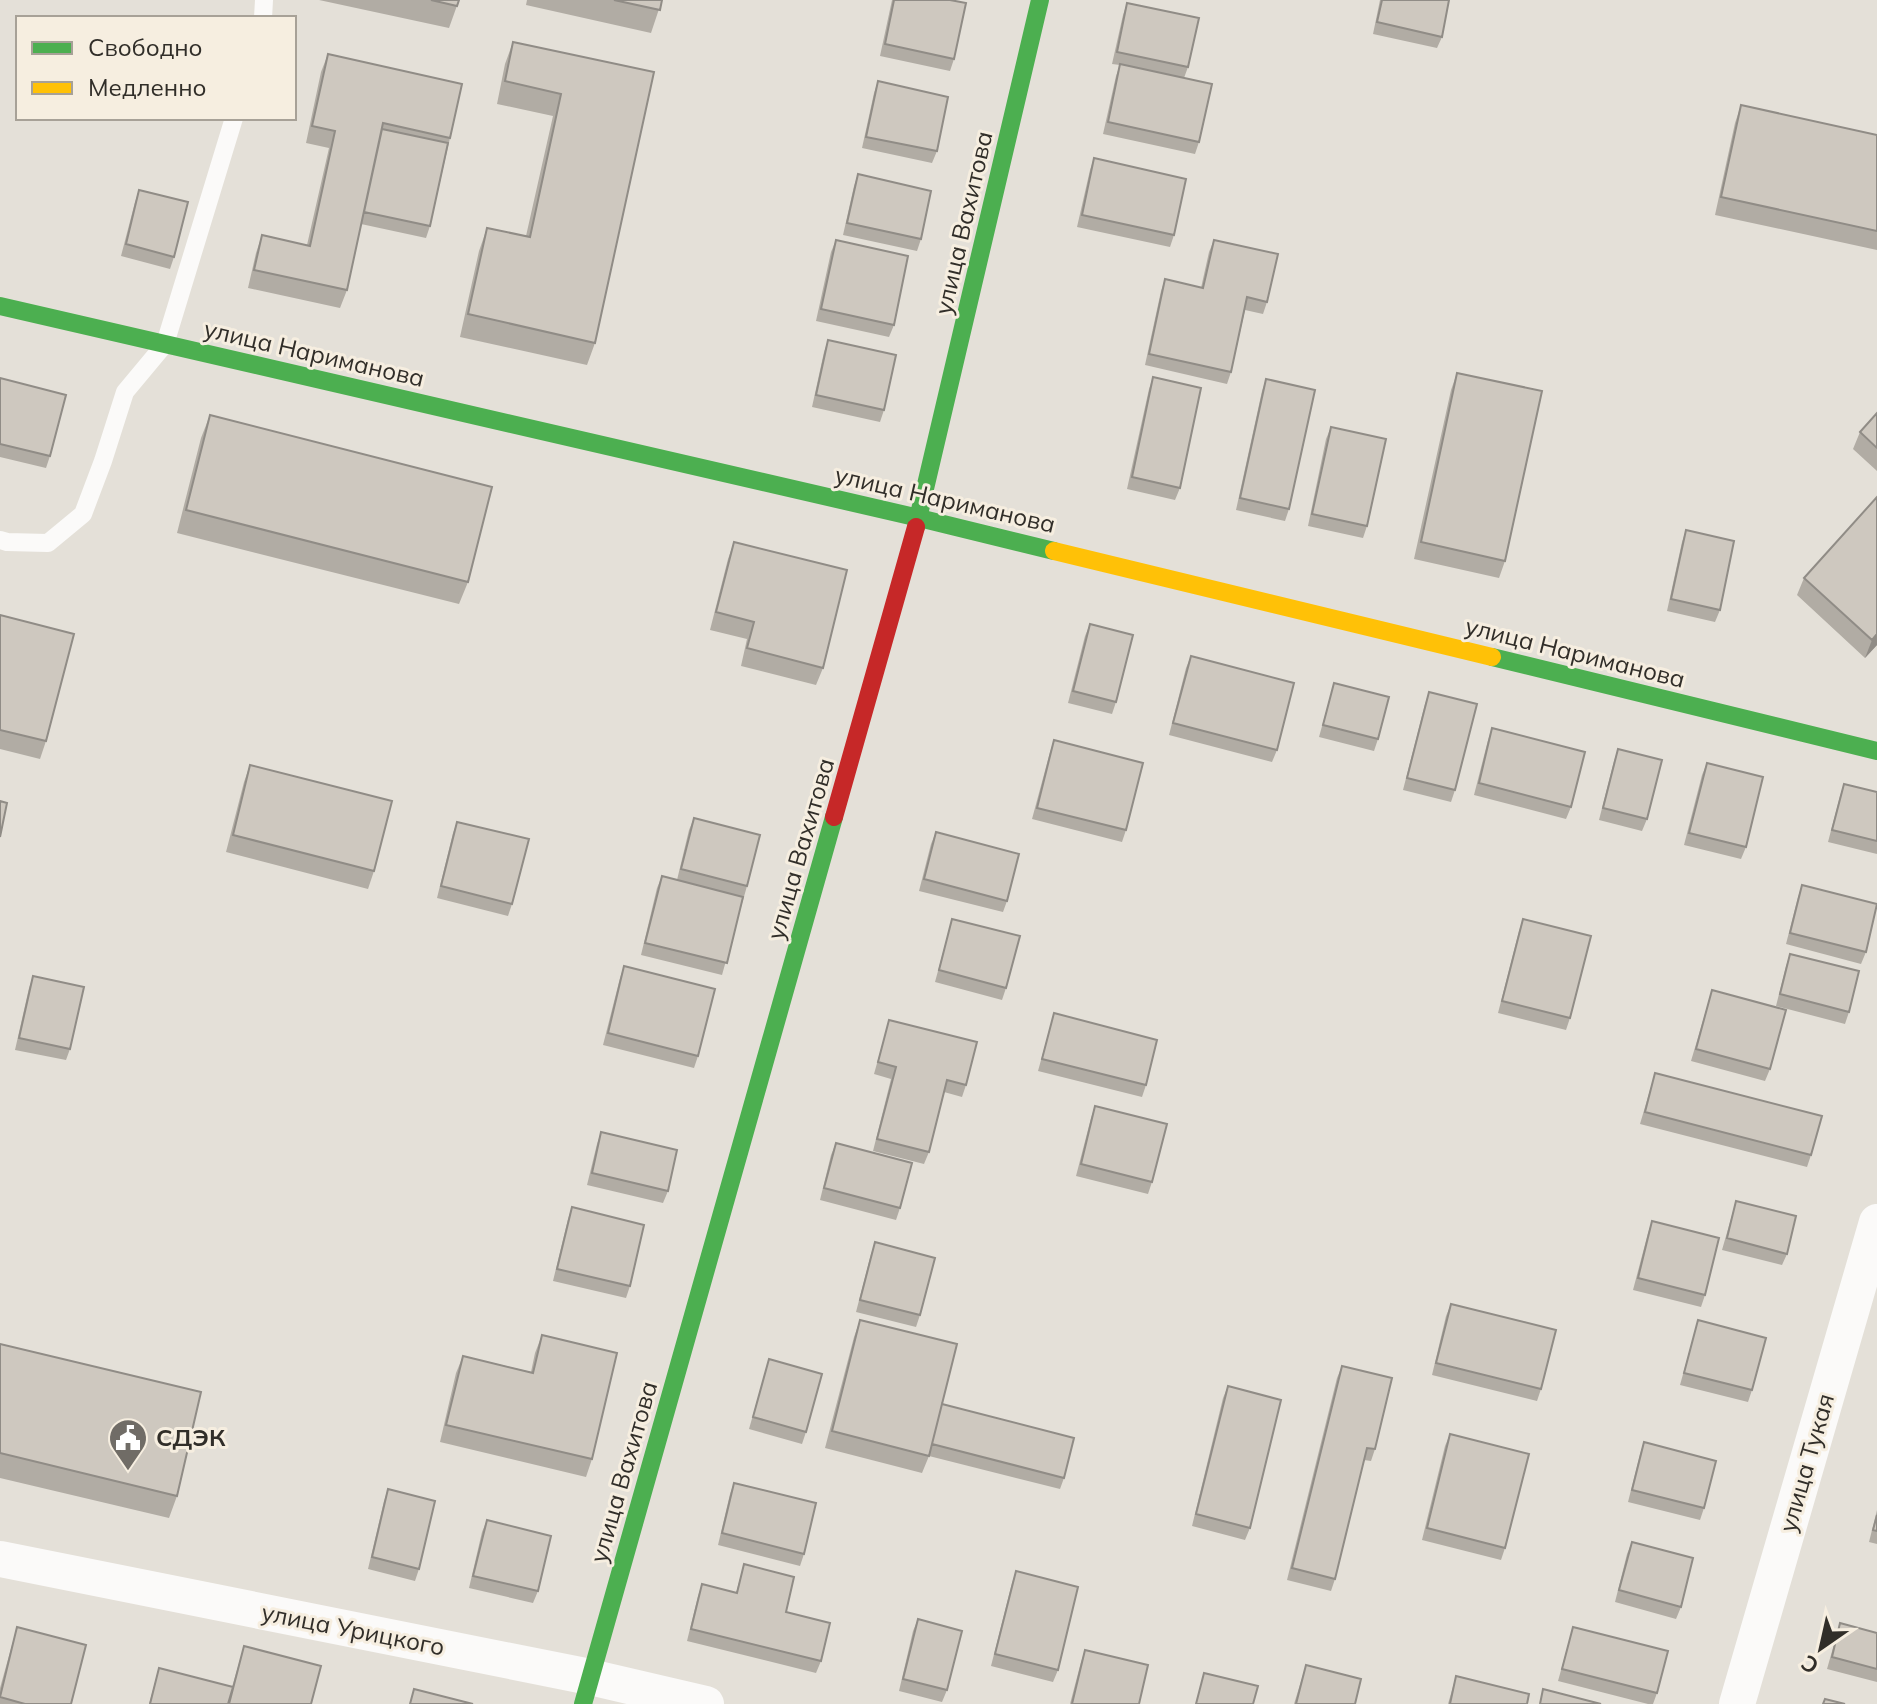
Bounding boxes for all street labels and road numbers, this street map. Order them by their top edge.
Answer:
street label: улица Вахитова [927,128,999,317]
street label: улица Нариманова [201,313,427,393]
street label: улица Нариманова [832,459,1058,539]
street label: улица Нариманова [1462,610,1688,694]
street label: улица Вахитова [760,755,840,943]
street label: улица Вахитова [583,1378,663,1566]
street label: улица Тукая [1772,1390,1840,1535]
street label: улица Урицкого [259,1597,447,1661]

